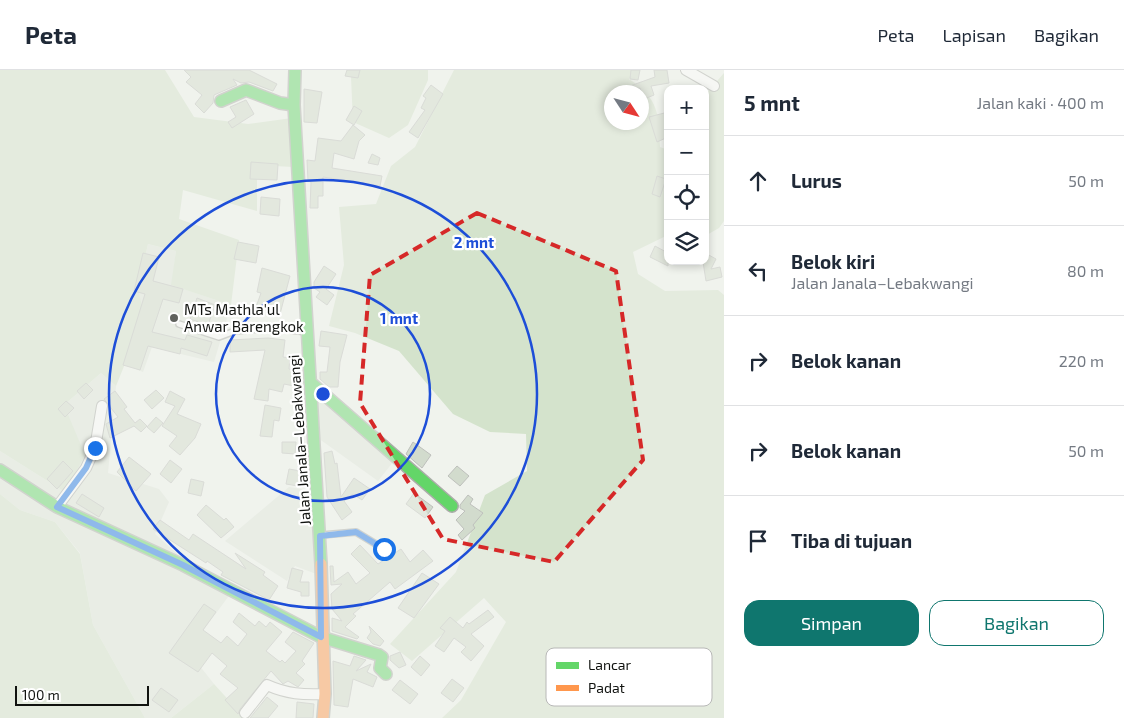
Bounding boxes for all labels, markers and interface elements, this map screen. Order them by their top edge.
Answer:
text: Peta [25,20,77,49]
text: Peta [877,24,914,46]
text: Lapisan [942,24,1006,46]
text: Bagikan [1034,24,1099,46]
north arrow [604,85,649,130]
map controls [664,85,709,265]
button: + [664,85,709,130]
text: 5 mnt [744,90,800,115]
text: Jalan kaki · 400 m [977,93,1104,112]
button: − [664,130,709,175]
icon: ahead [744,167,772,195]
text: Lurus [791,169,842,192]
text: 50 m [1068,171,1104,190]
button: locate [664,175,709,220]
button: layers [664,220,709,265]
text: 2 mnt [454,233,494,251]
text: Belok kiri [791,250,875,273]
icon: left [744,257,772,285]
text: 80 m [1067,261,1104,280]
text: Jalan Janala–Lebakwangi [791,273,974,292]
place label: MTs Mathla'ul Anwar Barengkok [184,300,304,335]
text: 1 mnt [380,309,418,327]
marker: MTs Mathla'ul Anwar Barengkok [168,312,180,324]
icon: right [744,347,772,375]
text: Belok kanan [791,349,901,372]
text: 220 m [1059,351,1104,370]
street label: Jalan Janala–Lebakwangi [284,354,314,526]
centre of rings [314,385,332,403]
route end [84,437,107,460]
icon: right [744,437,772,465]
text: Belok kanan [791,439,901,462]
text: 50 m [1068,441,1104,460]
icon: arrive [744,527,772,555]
text: Tiba di tujuan [791,529,912,552]
route start [373,538,396,561]
button: Simpan [744,600,919,646]
button: Bagikan [929,600,1104,646]
legend [546,648,712,706]
text: Lancar [588,656,632,673]
text: Padat [588,679,625,696]
scale bar [15,683,149,706]
text: 100 m [22,686,60,703]

